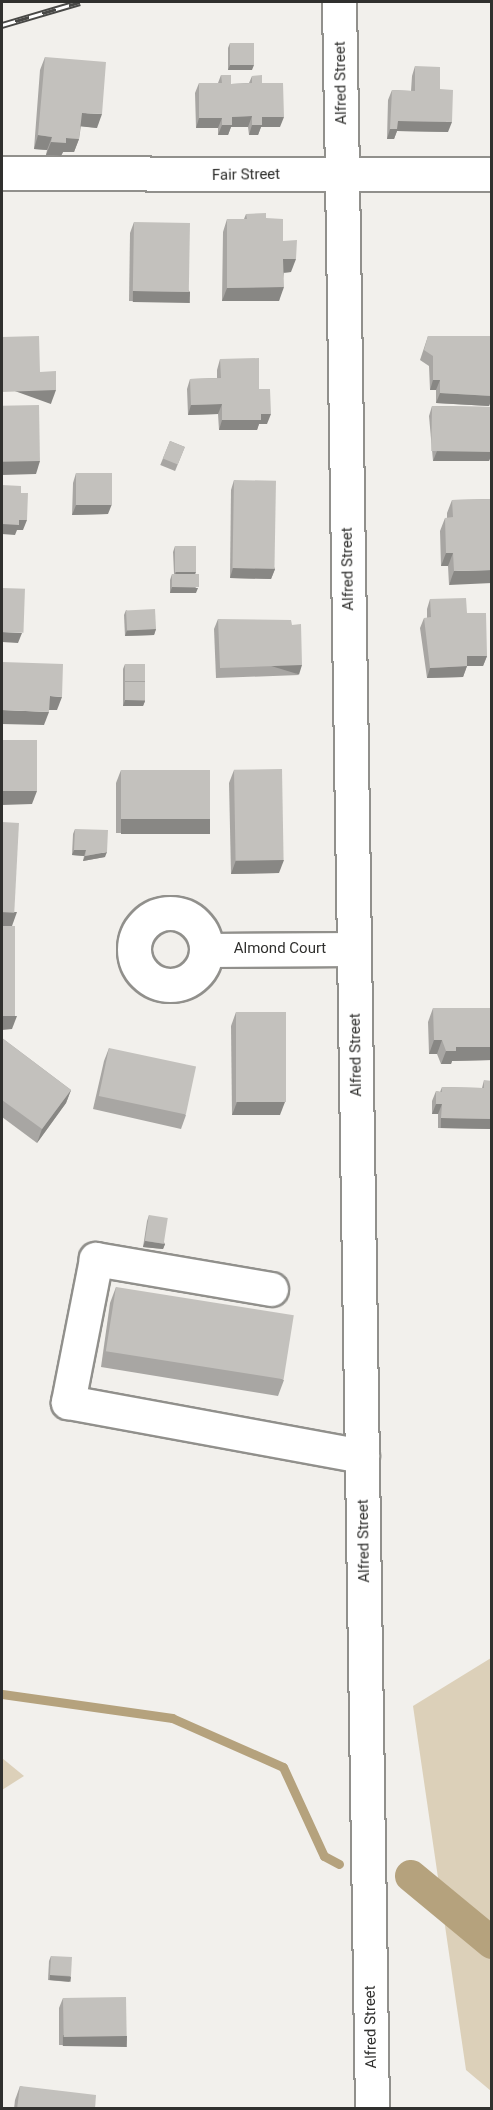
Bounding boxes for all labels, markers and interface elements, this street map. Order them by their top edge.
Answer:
street label: Alfred Street [331,41,351,125]
street label: Fair Street [212,165,280,185]
street label: Alfred Street [338,527,358,611]
street label: Almond Court [234,940,326,958]
street label: Alfred Street [346,1013,366,1097]
street label: Alfred Street [354,1499,374,1583]
street label: Alfred Street [361,1985,381,2069]

